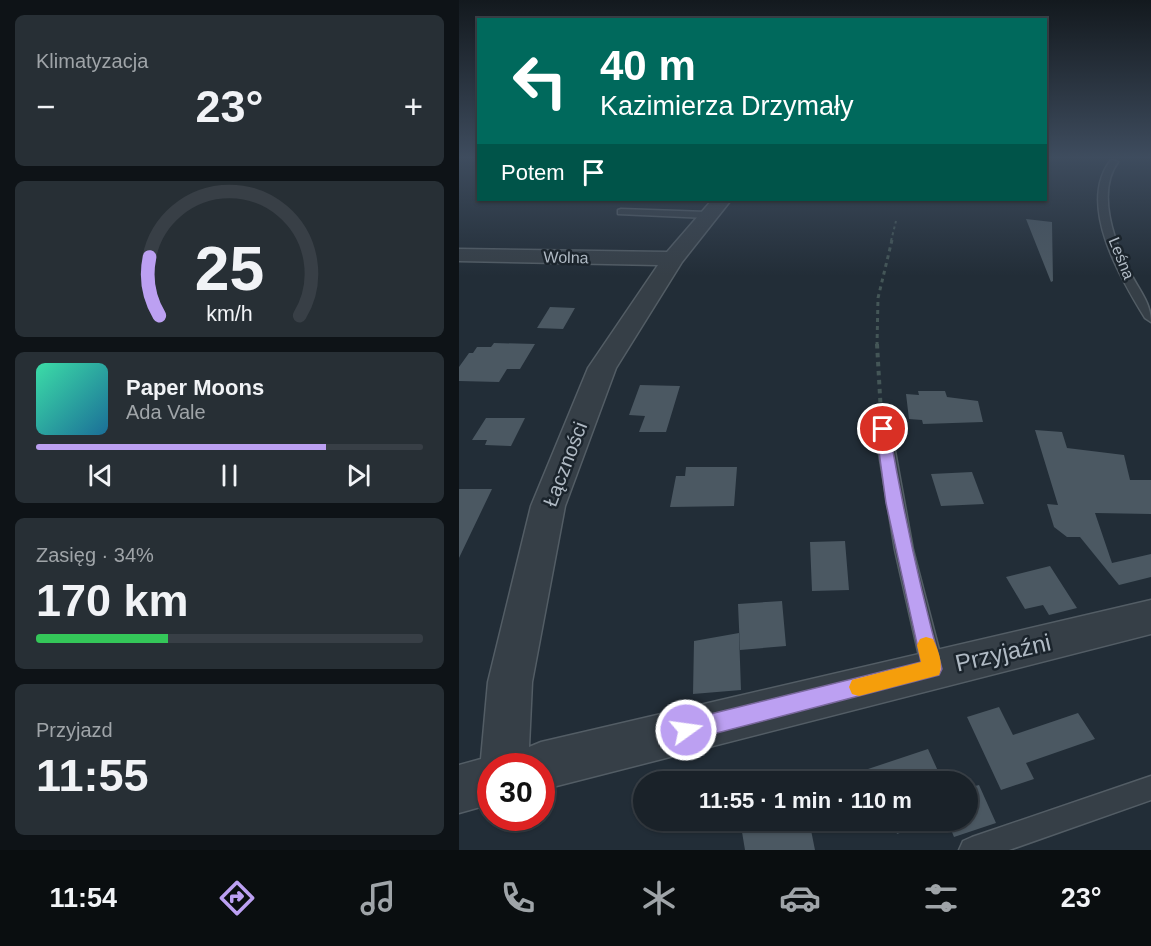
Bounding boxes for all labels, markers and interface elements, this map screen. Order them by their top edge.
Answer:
icon: left [501,42,579,120]
text: 40 m [600,42,696,89]
text: Klimatyzacja [36,50,148,72]
text: 23° [195,81,264,132]
text: − [36,88,55,125]
text: + [404,88,423,125]
text: Kazimierza Drzymały [600,91,854,121]
icon: arrive [577,156,610,189]
text: Potem [501,160,565,185]
text: 25 [195,234,264,303]
street label: Leśna [1105,235,1138,282]
street label: Wolna [543,249,589,266]
text: km/h [206,302,253,326]
text: Paper Moons [126,375,264,400]
text: Ada Vale [126,401,206,423]
pin [857,403,908,454]
icon: arrive [866,412,899,445]
street label: Łączności [539,419,591,509]
icon: previous [84,459,117,492]
icon: pause [213,459,246,492]
icon: next [342,459,375,492]
text: Zasięg · 34% [36,544,154,566]
text: 170 km [36,575,189,626]
street label: Przyjaźni [952,628,1053,677]
position arrow [654,698,718,762]
text: Przyjazd [36,719,113,741]
text: 11:55 [36,750,149,801]
speed limit sign: 30 [477,753,555,831]
text: 11:55 · 1 min · 110 m [699,788,912,813]
icon: directions [216,877,258,919]
icon: music [357,877,399,919]
icon: phone [497,877,539,919]
icon: climate [638,877,680,919]
icon: car [779,877,821,919]
icon: filters [920,877,962,919]
text: 11:54 [49,883,117,913]
text: 23° [1061,883,1102,913]

